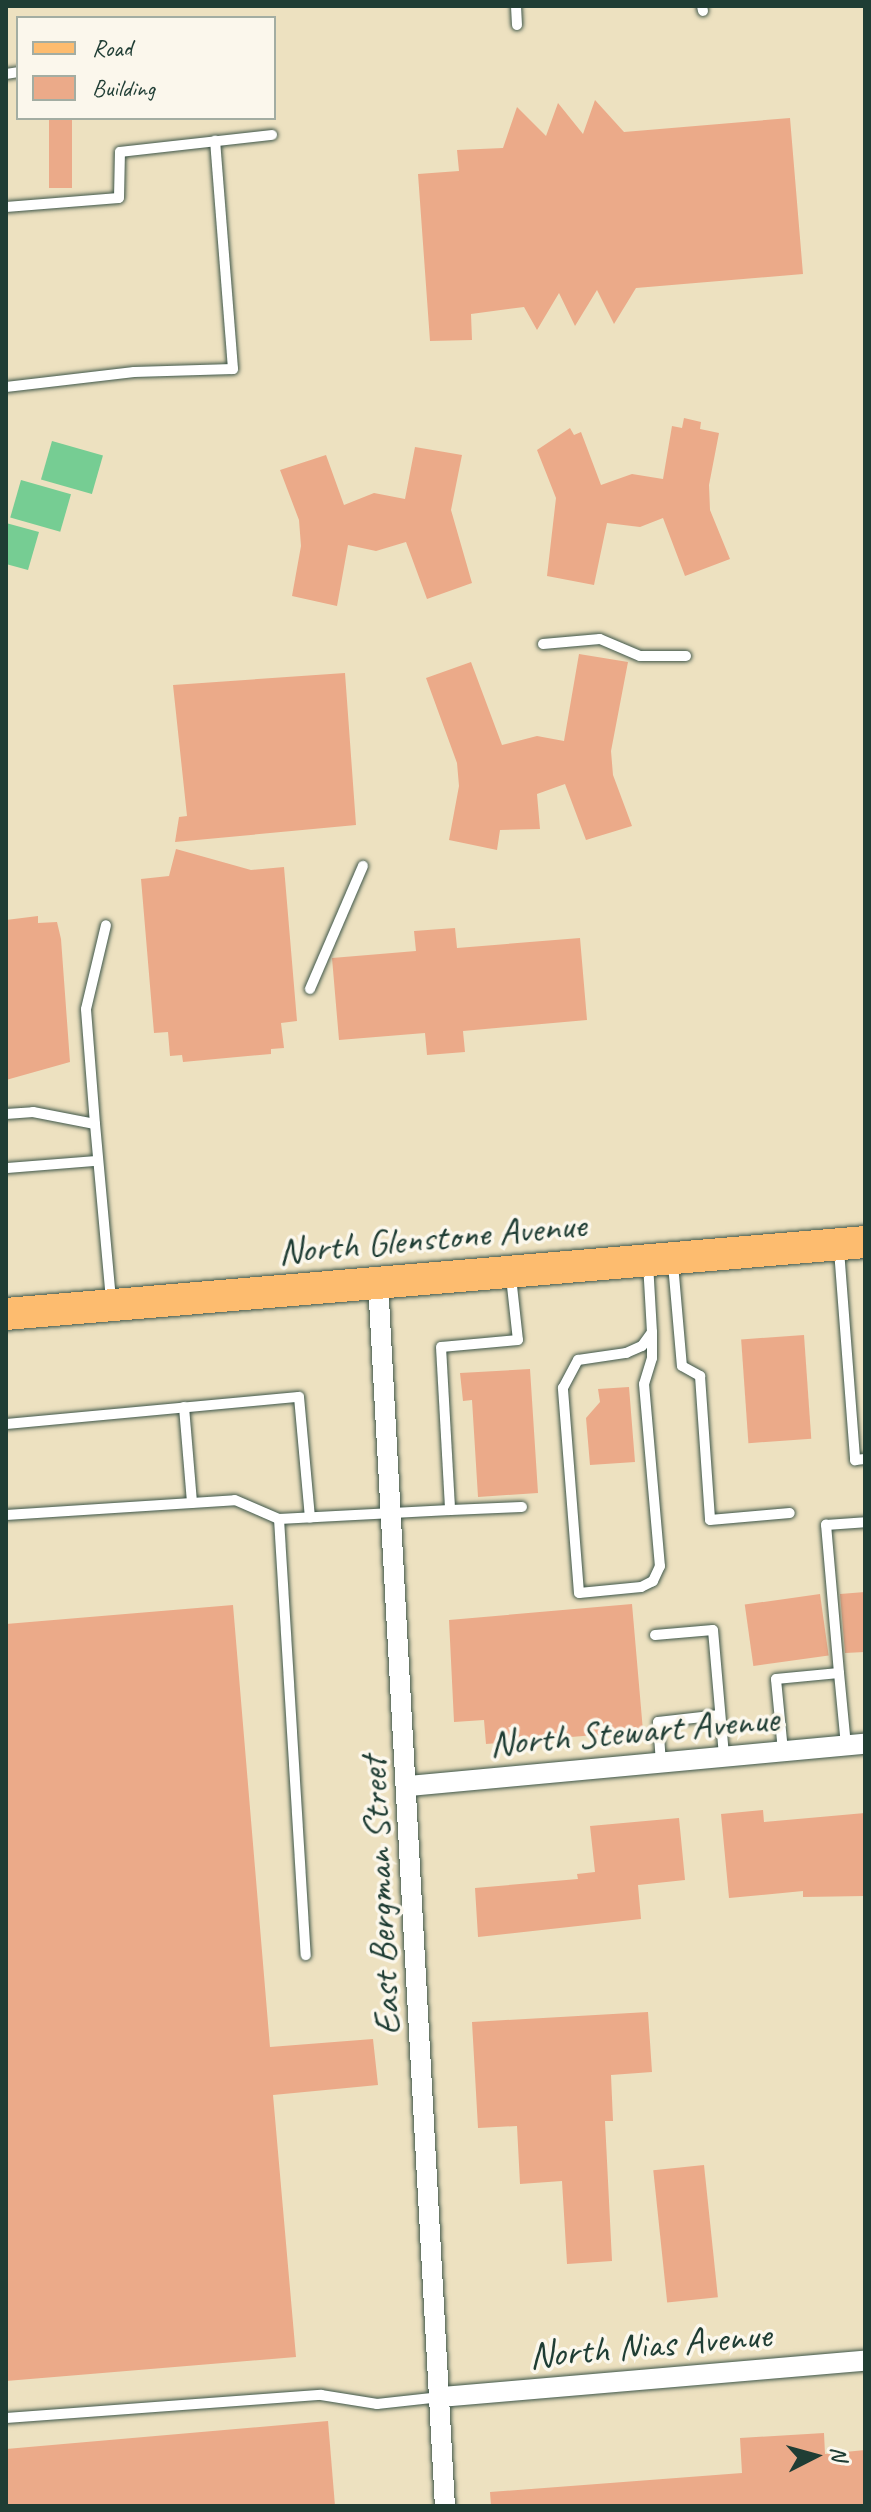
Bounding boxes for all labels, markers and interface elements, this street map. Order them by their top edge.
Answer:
legend [16,16,276,120]
text: Road [92,33,132,63]
text: Building [92,73,155,103]
street label: North Glenstone Avenue [276,1202,588,1274]
street label: North Stewart Avenue [487,1696,781,1766]
street label: East Bergman Street [350,1757,410,2035]
street label: North Nias Avenue [526,2312,774,2378]
north arrow [775,2416,855,2496]
text: N [824,2445,854,2462]

